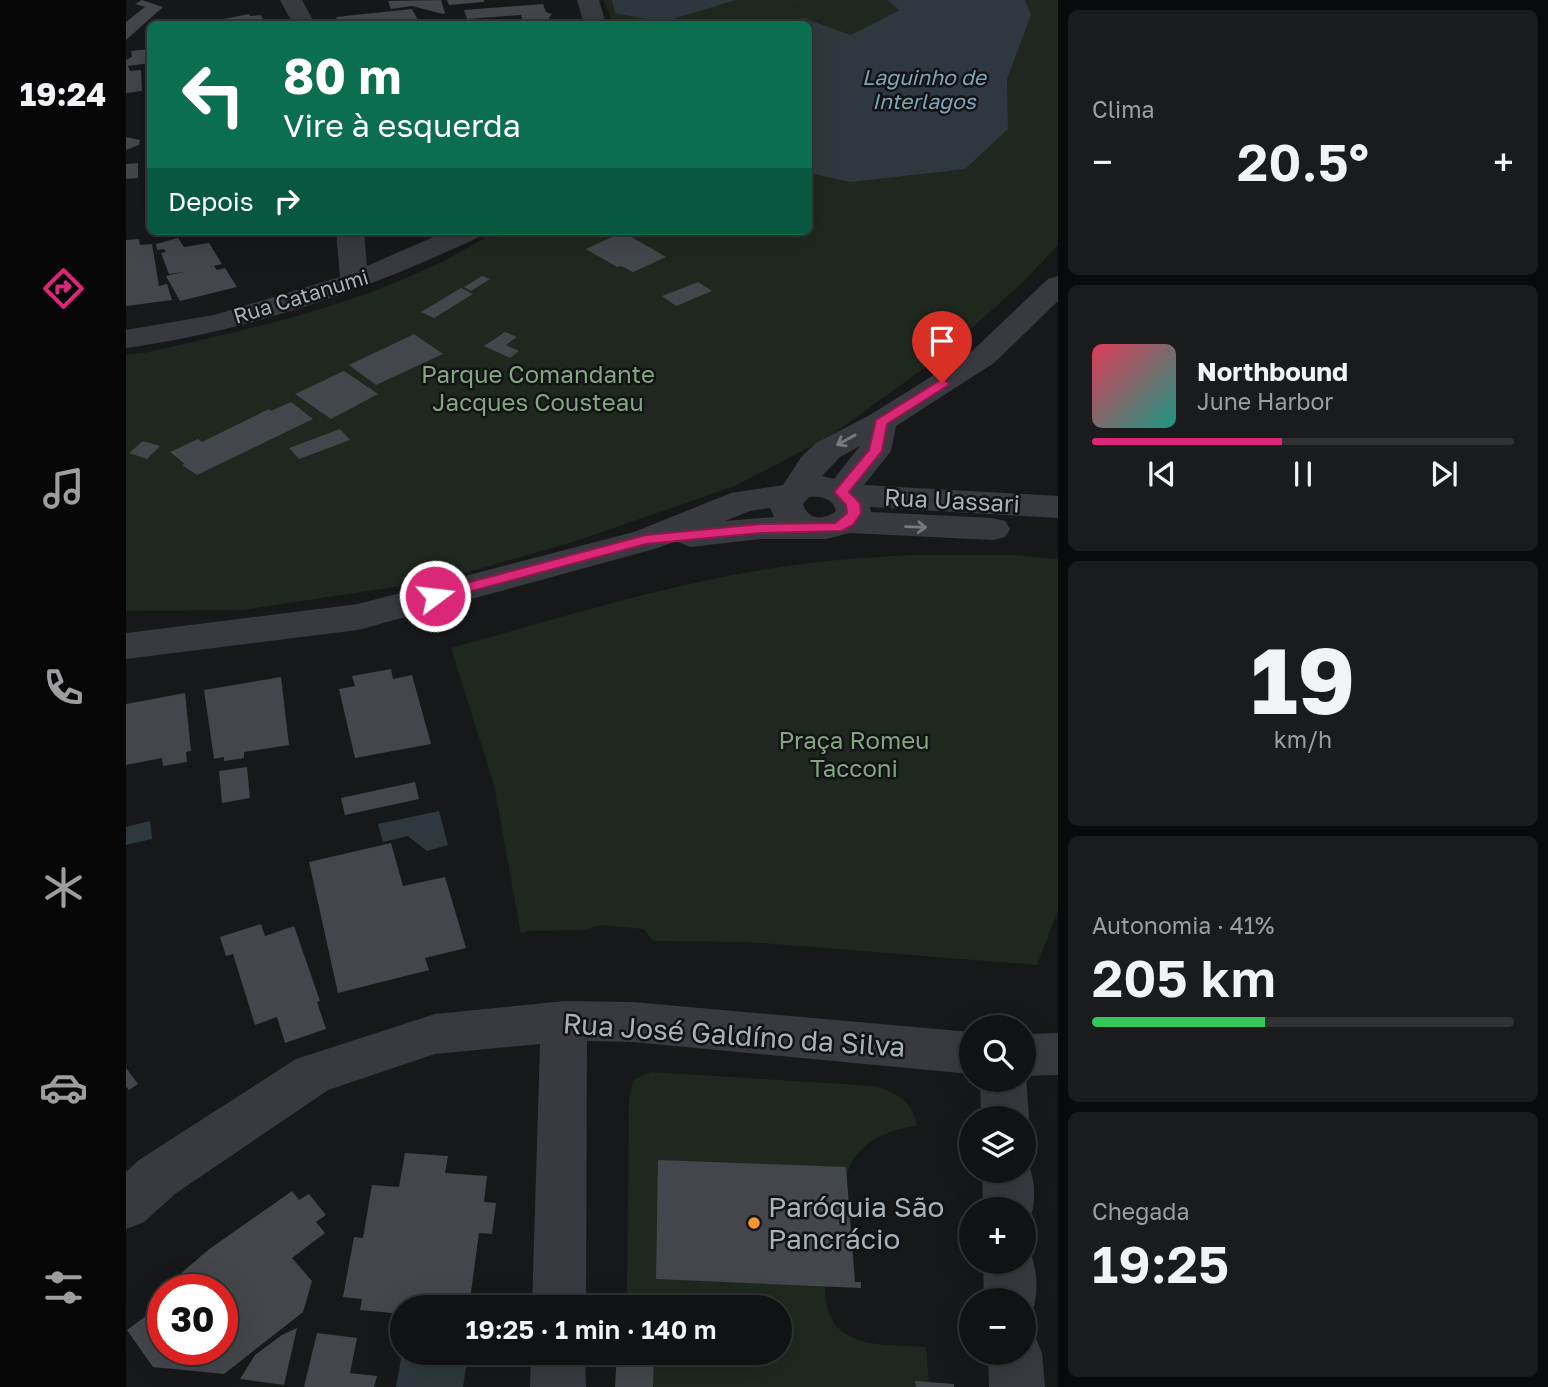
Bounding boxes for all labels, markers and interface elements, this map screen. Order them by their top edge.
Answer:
text: 80 m [283,46,401,105]
icon: left [168,49,259,140]
water label: Laguinho de Interlagos [862,64,988,114]
text: 19:24 [20,75,106,113]
text: Clima [1092,95,1155,123]
text: Vire à esquerda [283,106,521,144]
text: 20.5° [1237,130,1369,192]
text: − [1092,139,1113,184]
text: + [1493,139,1514,184]
icon: right [268,182,306,220]
text: Depois [168,186,254,217]
street label: Rua Catanumi [230,263,371,329]
icon: directions [39,264,88,313]
pin [912,311,972,383]
icon: arrive [923,322,961,360]
text: Northbound [1197,356,1348,387]
park label: Parque Comandante Jacques Cousteau [421,359,655,416]
text: June Harbor [1197,387,1333,415]
one-way arrow [836,434,857,447]
icon: previous [1143,455,1181,493]
icon: pause [1284,455,1322,493]
icon: next [1425,455,1463,493]
icon: music [39,464,88,513]
street label: Rua Uassari [884,481,1021,518]
one-way arrow [905,520,928,533]
position arrow [398,559,472,633]
text: 19 [1251,625,1355,734]
icon: phone [39,663,88,712]
park label: Praça Romeu Tacconi [778,725,930,782]
text: km/h [1274,725,1332,753]
icon: climate [39,863,88,912]
text: Autonomia · 41% [1092,911,1274,939]
text: 205 km [1092,946,1276,1008]
street label: Rua José Galdíno da Silva [562,1006,906,1063]
map controls [959,1015,1036,1365]
button: search [959,1015,1036,1092]
icon: car [39,1063,88,1112]
button: layers [959,1106,1036,1183]
place label: Paróquia São Pancrácio [768,1190,944,1255]
button: + [959,1197,1036,1274]
text: Chegada [1092,1197,1189,1225]
marker: Paróquia São Pancrácio [746,1215,762,1231]
text: 19:25 [1092,1232,1229,1294]
icon: filters [39,1263,88,1312]
speed limit sign: 30 [147,1274,238,1365]
button: − [959,1288,1036,1365]
text: 19:25 · 1 min · 140 m [465,1314,717,1345]

